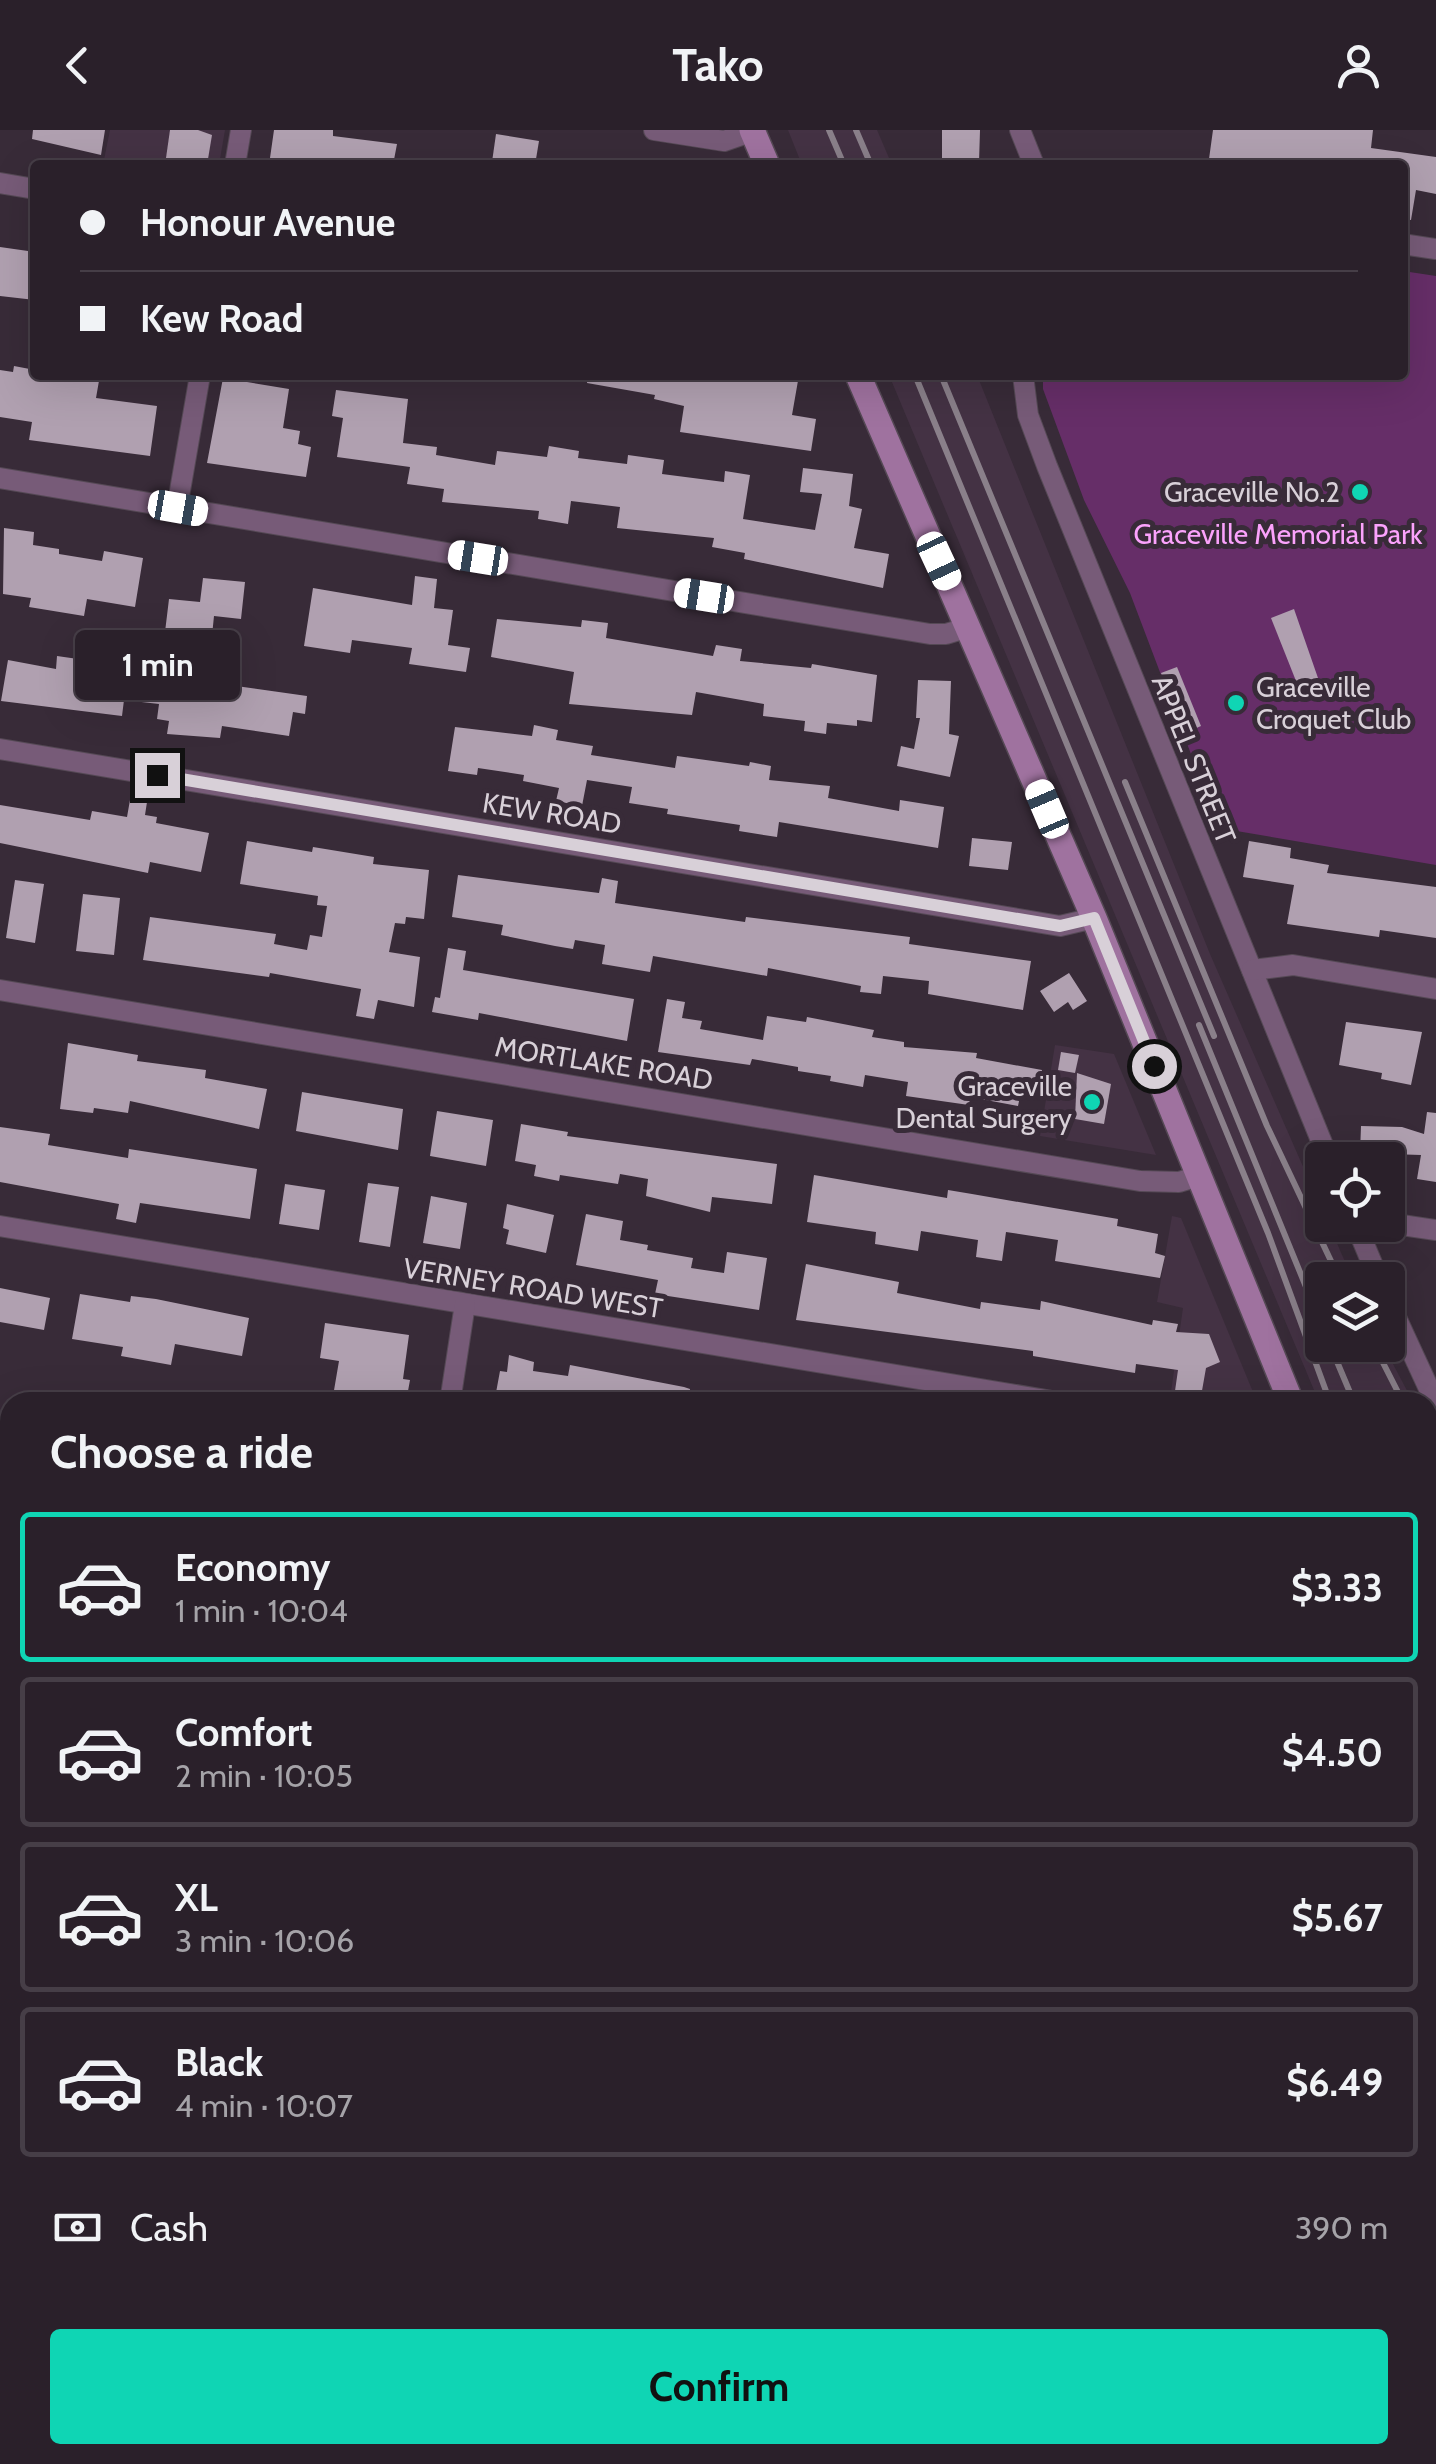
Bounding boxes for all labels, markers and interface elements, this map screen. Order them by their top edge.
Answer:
icon: back [50,38,105,93]
text: Tako [672,38,764,92]
icon: person [1331,38,1386,93]
text: Honour Avenue [140,199,395,246]
text: Kew Road [140,295,304,342]
place label: Graceville No.2 [1164,475,1340,509]
marker: Graceville No.2 [1349,481,1371,503]
car [146,488,210,528]
park label: Graceville Memorial Park [1133,517,1423,551]
car [913,527,965,595]
car [446,538,510,578]
car [672,576,736,616]
callout: 1 min [74,630,240,700]
text: 1 min [121,645,194,684]
street label: APPEL STREET [1145,670,1243,849]
place label: Graceville Croquet Club [1256,670,1411,736]
marker: Graceville Croquet Club [1225,692,1247,714]
route end [135,753,180,798]
car [1021,776,1073,842]
street label: KEW ROAD [480,785,624,841]
street label: MORTLAKE ROAD [493,1029,715,1097]
route start [1132,1044,1177,1089]
place label: Graceville Dental Surgery [895,1069,1072,1135]
marker: Graceville Dental Surgery [1081,1091,1103,1113]
map controls [1305,1142,1405,1362]
button: locate [1305,1142,1405,1242]
street label: VERNEY ROAD WEST [401,1251,665,1325]
button: layers [1305,1262,1405,1362]
text: Choose a ride [50,1425,313,1479]
icon: car [55,1542,145,1632]
text: Economy [175,1544,330,1591]
text: $3.33 [1291,1564,1383,1611]
text: 1 min · 10:04 [175,1591,348,1630]
icon: car [55,1707,145,1797]
text: Comfort [175,1709,312,1756]
text: $4.50 [1282,1729,1383,1776]
text: 2 min · 10:05 [175,1756,353,1795]
icon: car [55,1872,145,1962]
text: XL [175,1874,218,1921]
text: $5.67 [1291,1894,1383,1941]
text: 3 min · 10:06 [175,1921,354,1960]
icon: car [55,2037,145,2127]
text: Black [175,2039,263,2086]
text: $6.49 [1286,2059,1383,2106]
text: 4 min · 10:07 [175,2086,353,2125]
icon: cash [50,2200,105,2255]
text: Cash [130,2204,208,2251]
text: 390 m [1295,2208,1388,2247]
button: Confirm [50,2329,1388,2444]

